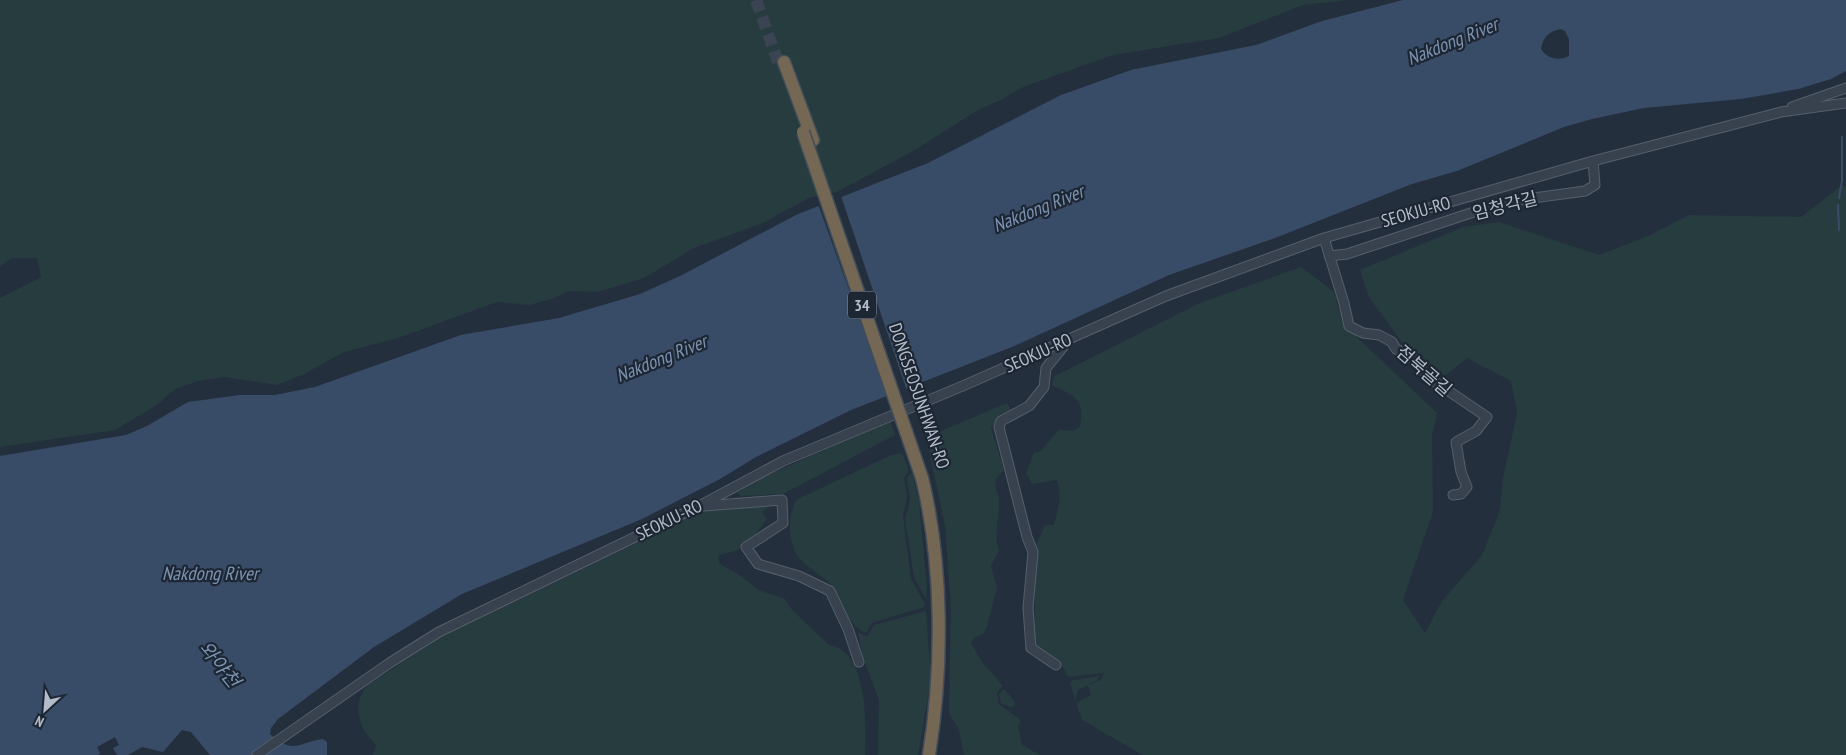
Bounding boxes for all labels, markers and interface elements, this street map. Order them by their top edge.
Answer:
water label: Nakdong River [1403,11,1504,70]
water label: Nakdong River [989,178,1090,237]
street label: 임청각길 [1470,186,1540,225]
street label: SEOKJU-RO [1378,191,1453,232]
road number: 34 [848,292,876,318]
street label: DONGSEOSUNHWAN-RO [884,320,955,472]
water label: Nakdong River [612,328,713,387]
street label: SEOKJU-RO [1001,328,1075,378]
street label: 점북골길 [1392,340,1457,401]
street label: SEOKJU-RO [632,494,706,545]
water label: Nakdong River [162,561,261,585]
water label: 와야천 [194,636,247,693]
north arrow [20,685,70,735]
text: N [32,712,47,731]

